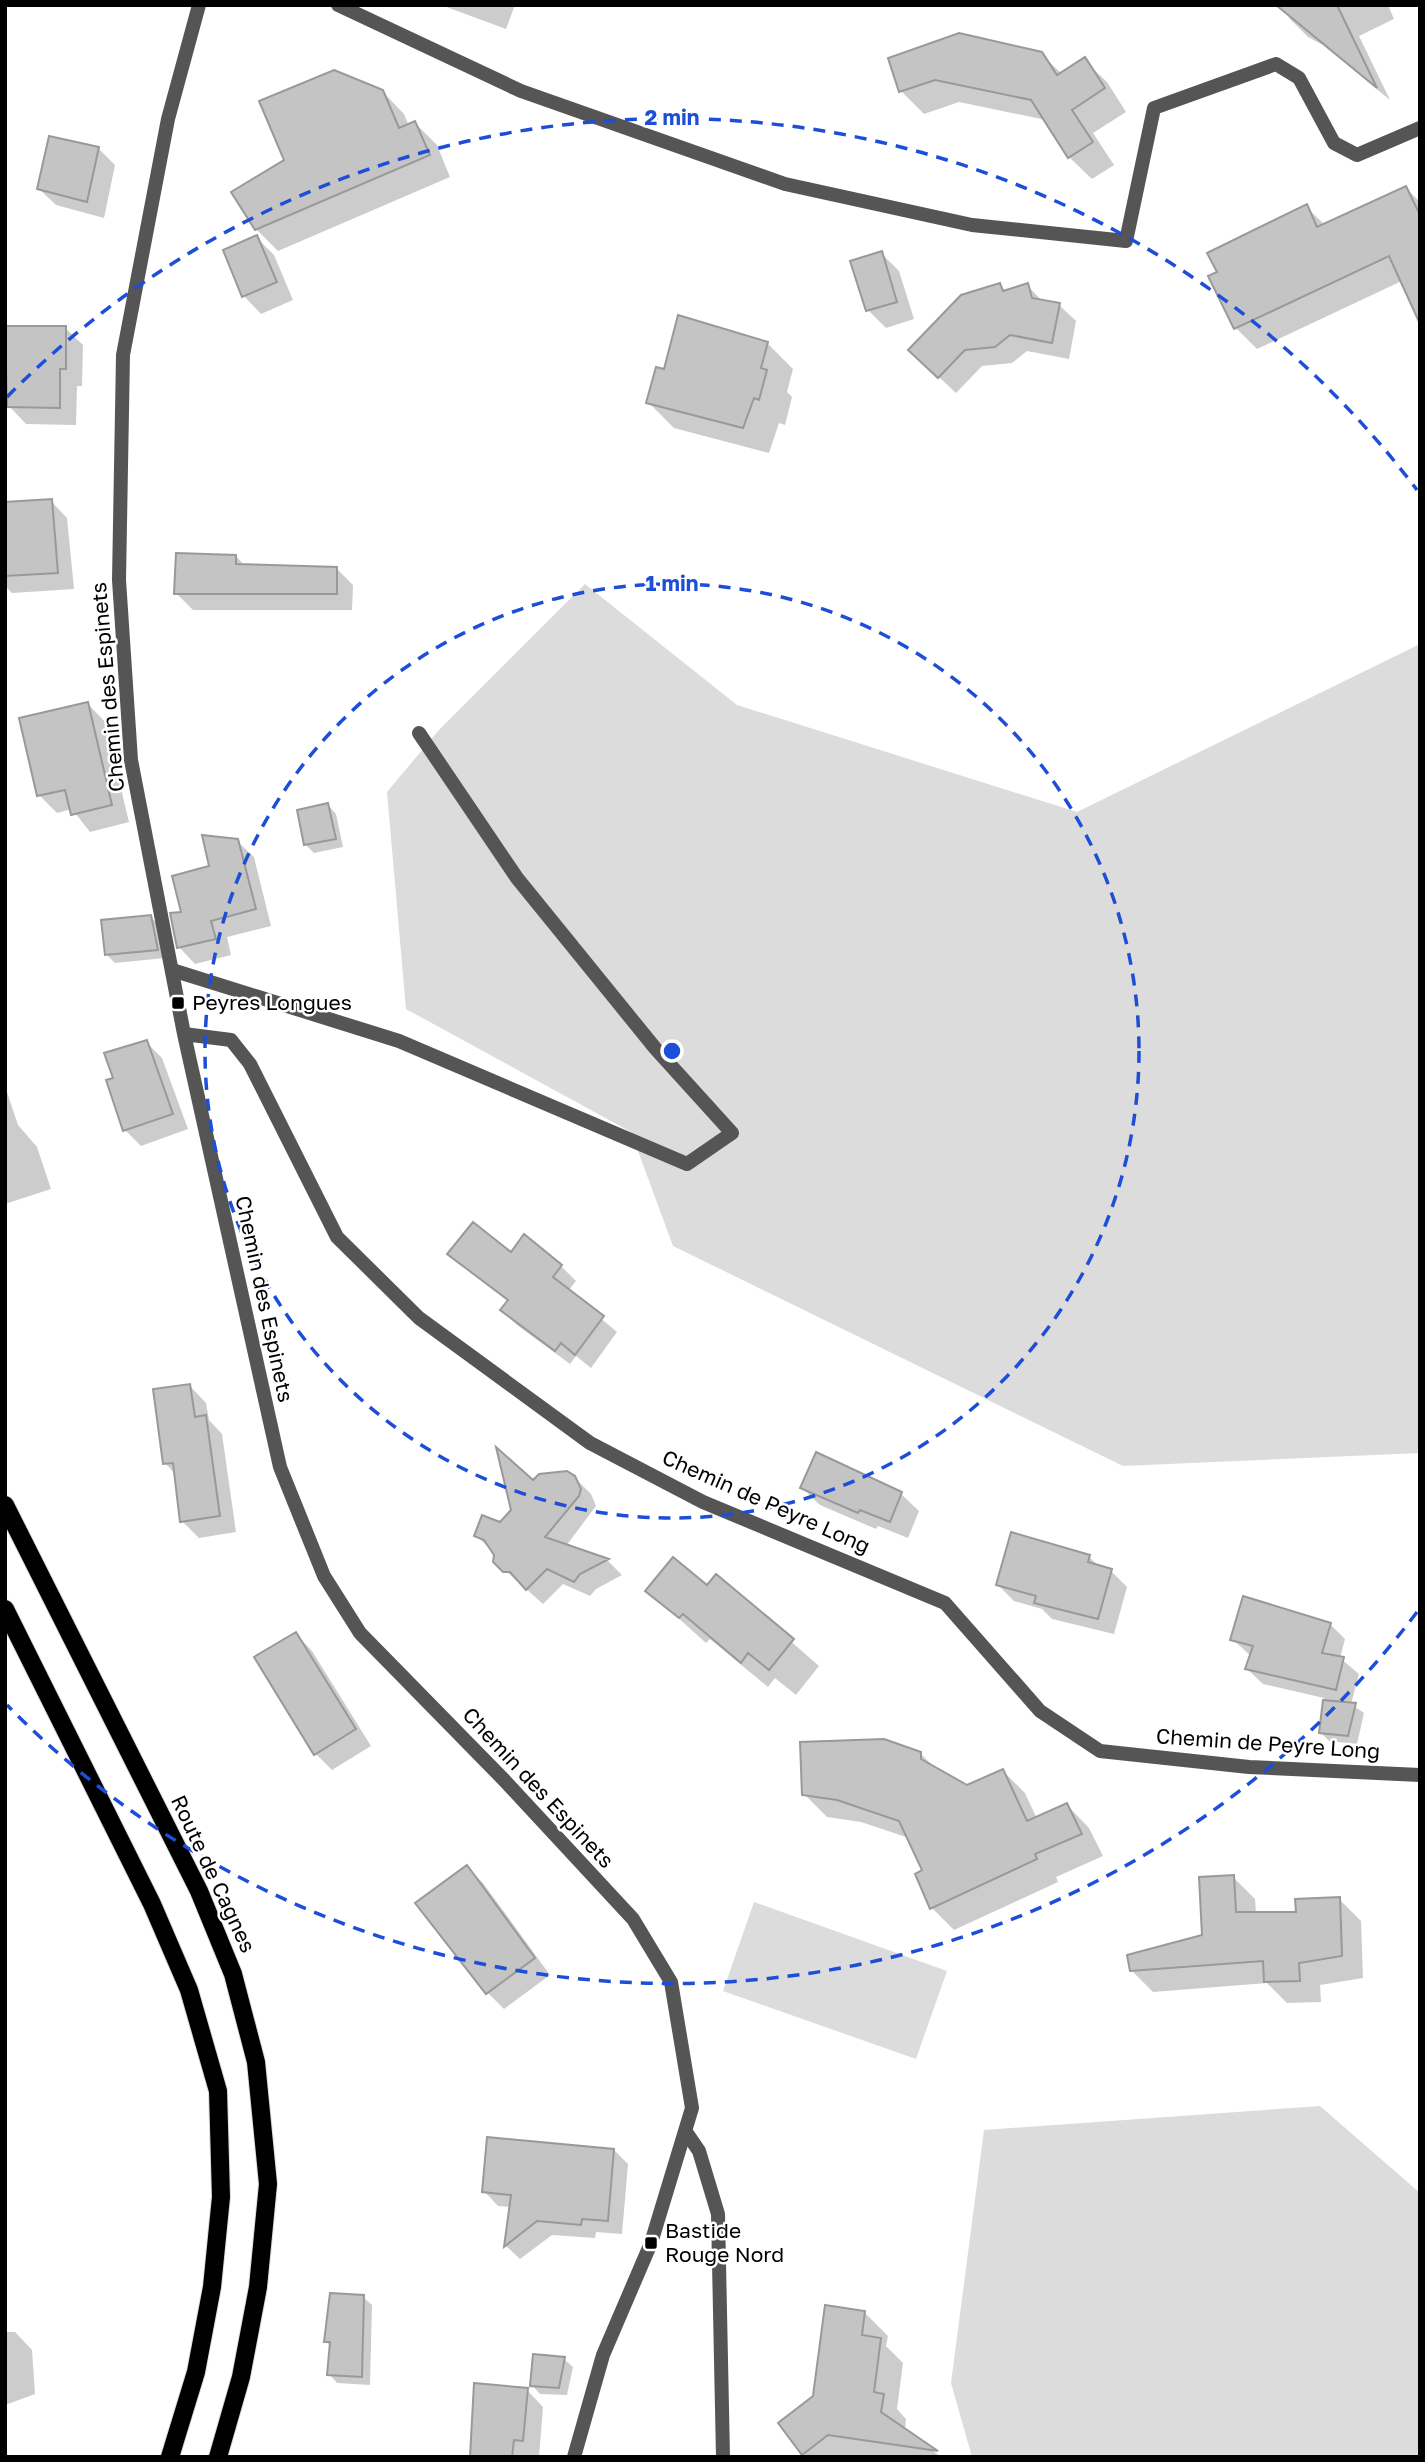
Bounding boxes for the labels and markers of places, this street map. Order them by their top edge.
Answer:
place label: Peyres Longues [192,989,352,1015]
marker: Peyres Longues [170,995,186,1011]
centre of rings [660,1039,684,1063]
place label: Bastide Rouge Nord [665,2217,784,2267]
marker: Bastide Rouge Nord [643,2235,659,2251]

